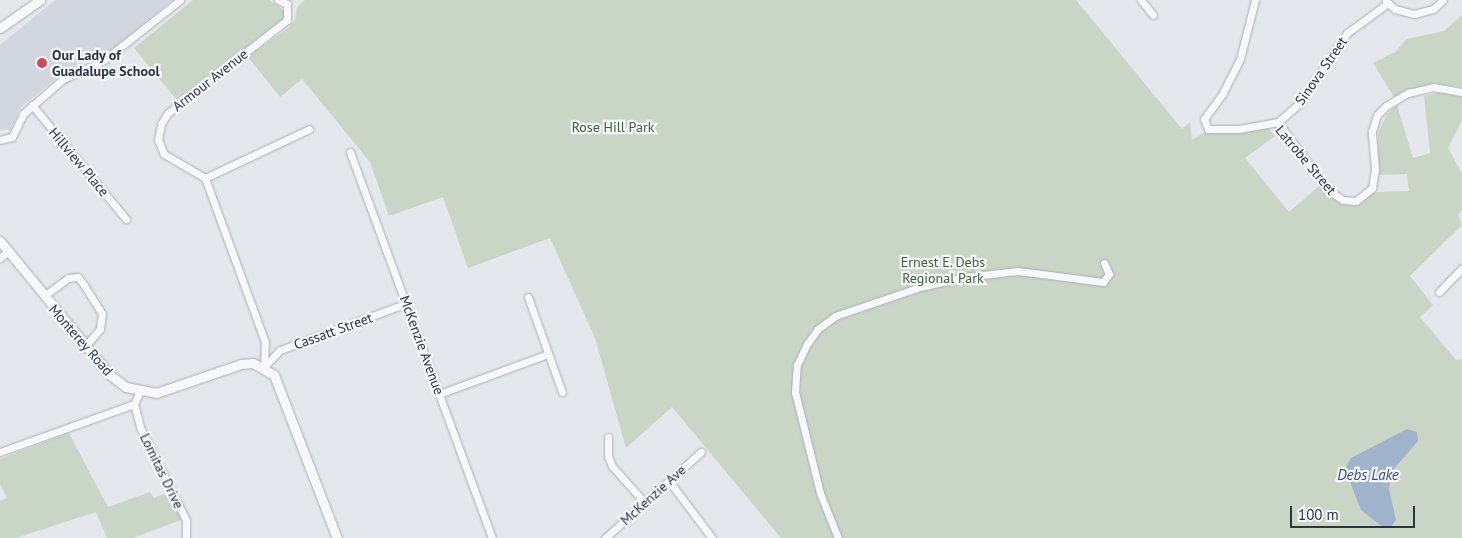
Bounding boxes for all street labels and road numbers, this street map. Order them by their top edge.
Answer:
street label: Sinova Street [1291,34,1351,108]
street label: Armour Avenue [169,45,251,115]
street label: Latrobe Street [1272,122,1340,198]
street label: Hillview Place [45,124,113,200]
street label: McKenzie Avenue [396,293,448,397]
street label: Monterey Road [45,301,117,379]
street label: Cassatt Street [291,309,375,353]
street label: Lomitas Drive [137,431,187,511]
street label: McKenzie Ave [617,461,689,529]

